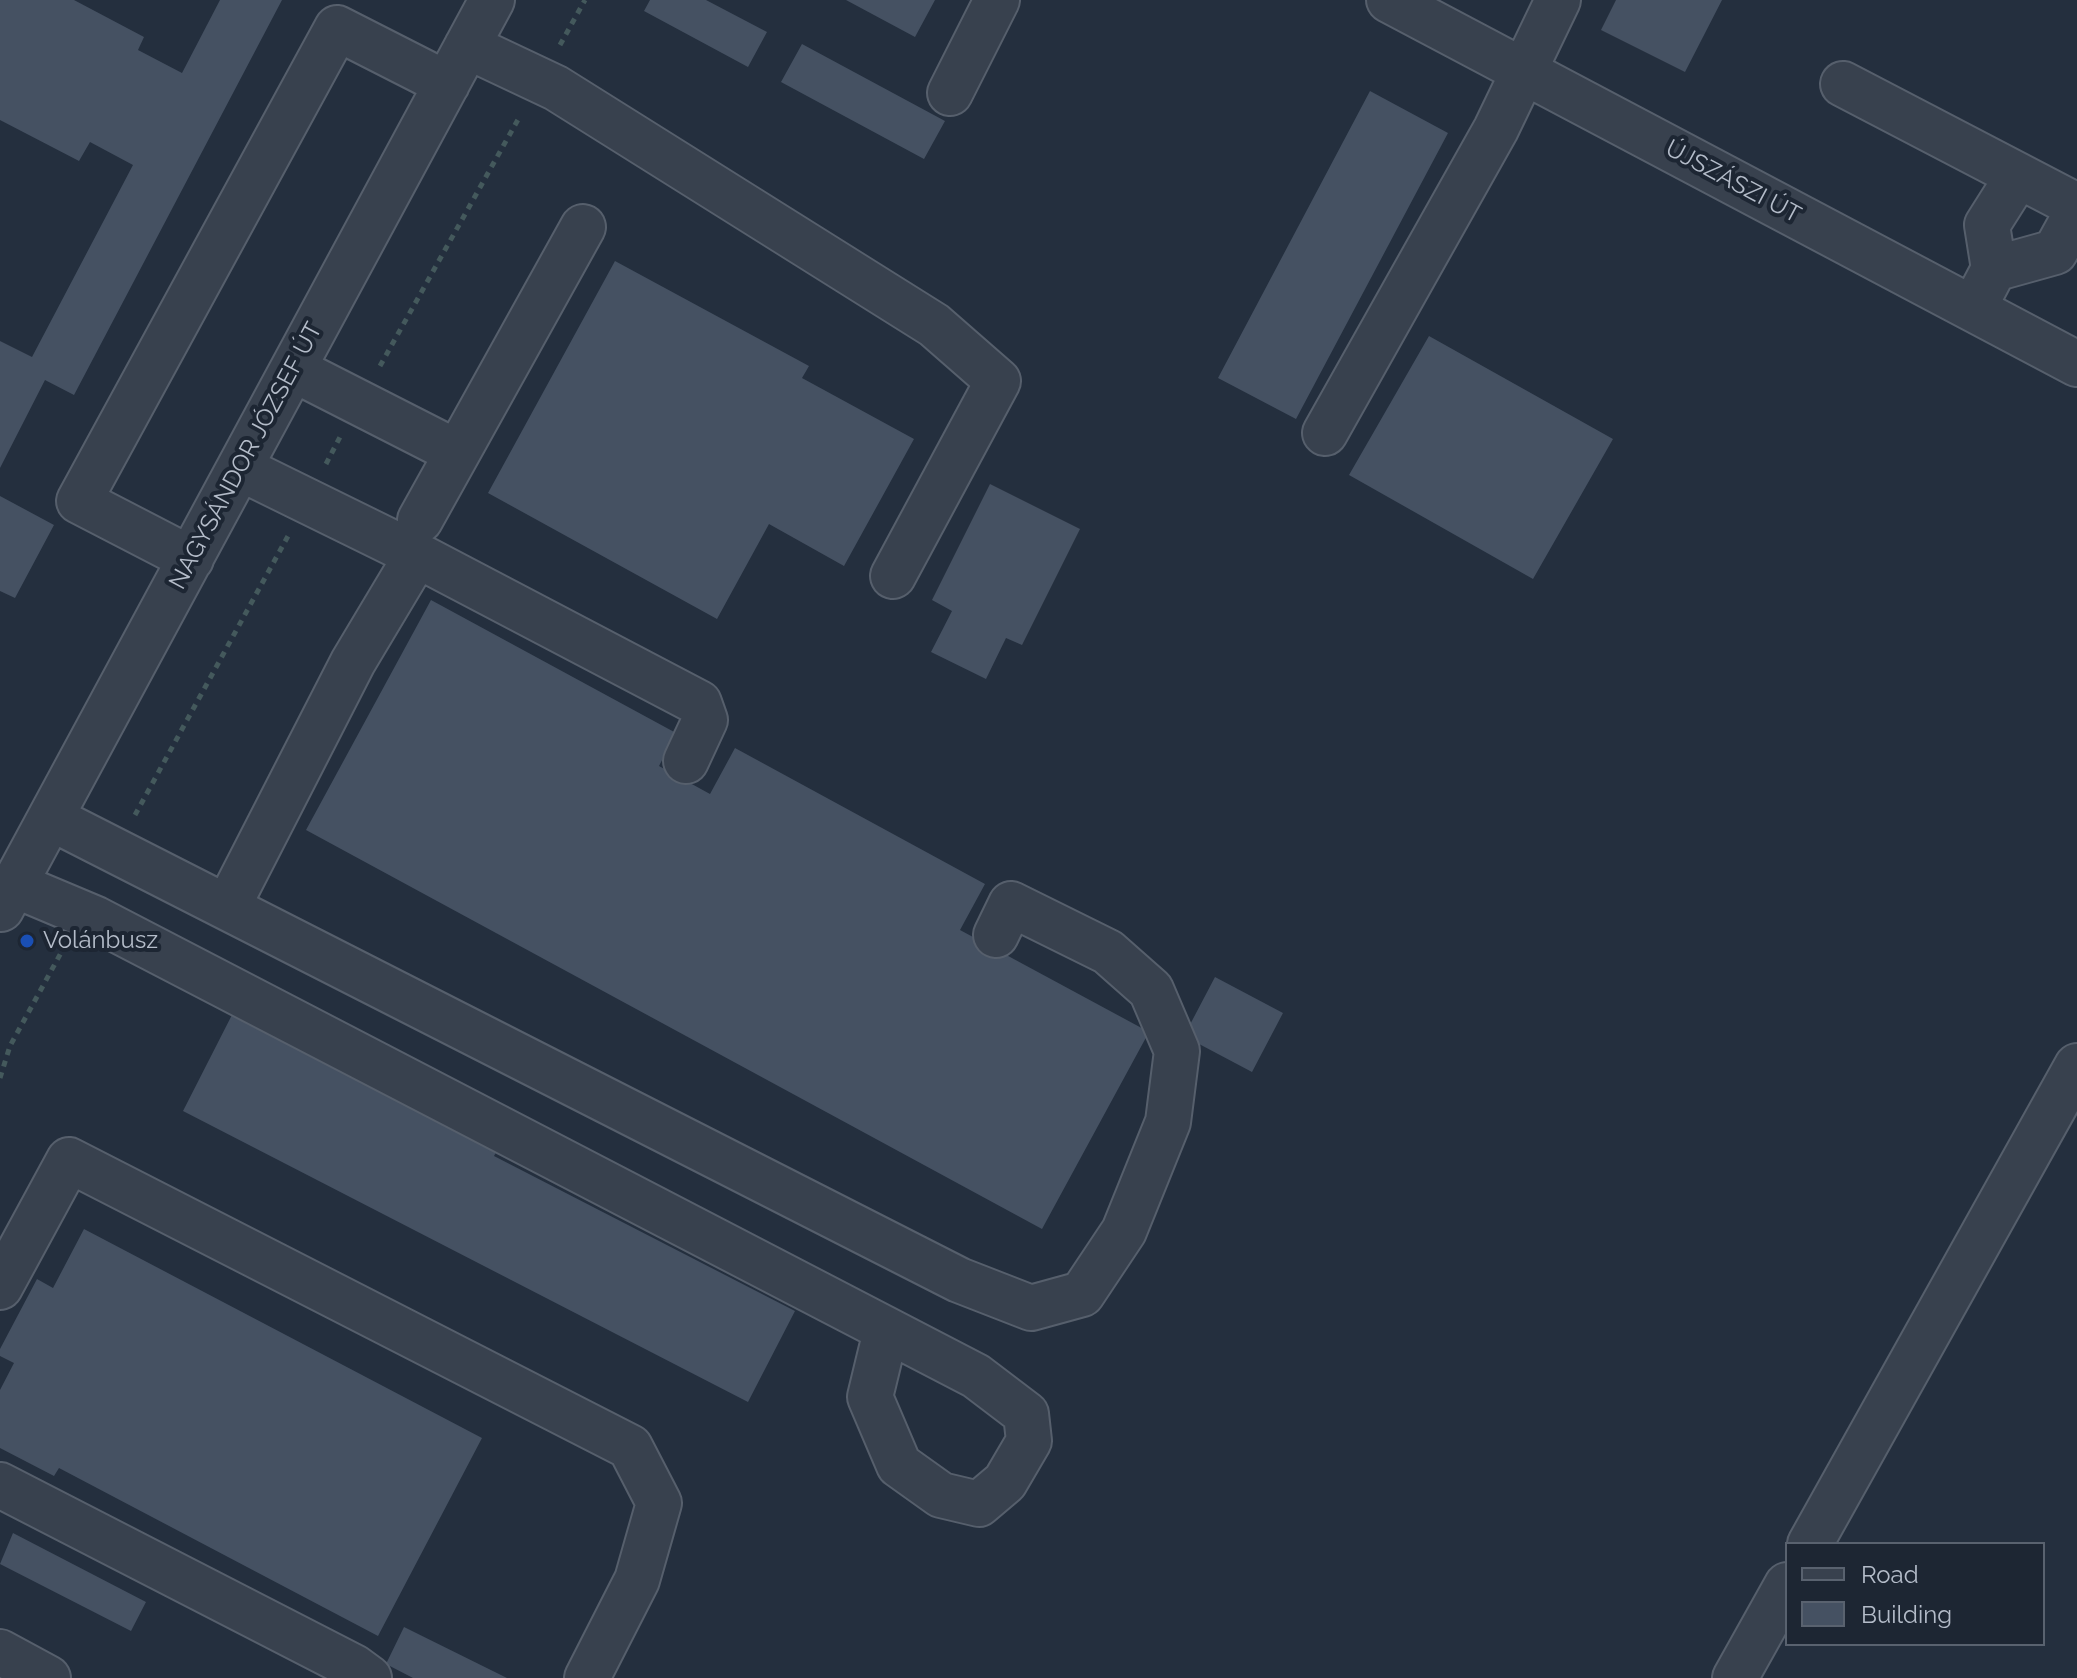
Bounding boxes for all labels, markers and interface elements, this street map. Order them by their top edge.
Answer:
street label: ÚJSZÁSZI ÚT [1660,134,1806,230]
street label: NAGYSÁNDOR JÓZSEF ÚT [163,318,329,594]
place label: Volánbusz [43,927,158,955]
marker: Volánbusz [18,932,36,950]
legend [1785,1542,2045,1646]
text: Road [1861,1560,1919,1589]
text: Building [1861,1600,1952,1629]

